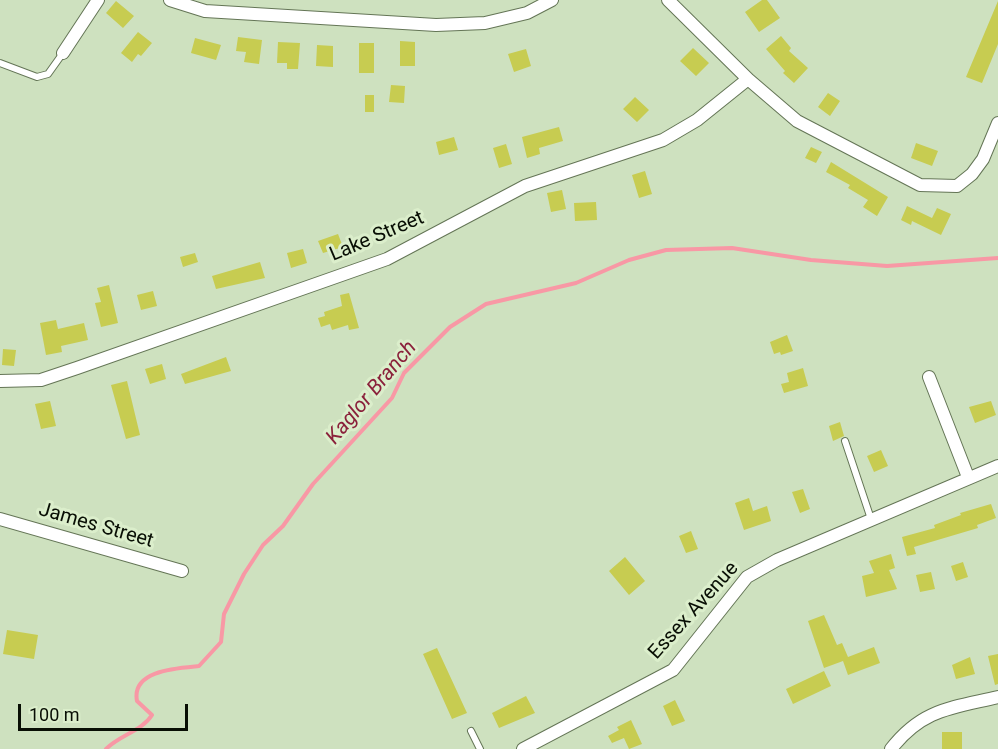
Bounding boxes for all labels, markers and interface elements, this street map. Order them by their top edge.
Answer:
street label: Lake Street [326,206,428,268]
water label: Kaglor Branch [321,336,423,450]
street label: James Street [36,498,156,554]
street label: Essex Avenue [644,557,744,665]
scale bar [21,692,190,730]
text: 100 m [29,704,80,725]

